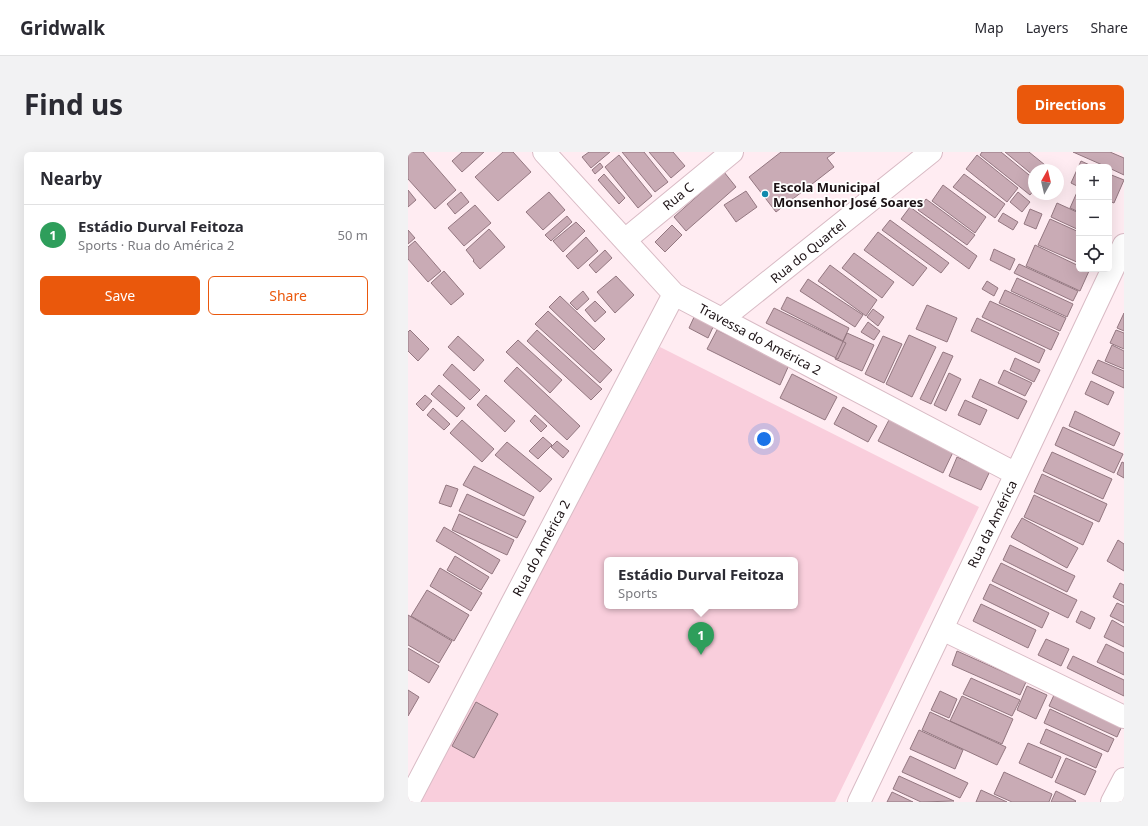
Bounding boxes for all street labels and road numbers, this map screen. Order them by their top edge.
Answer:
street label: Rua C [659,178,697,214]
street label: Rua do Quartel [766,215,850,287]
street label: Travessa do América 2 [696,299,824,379]
street label: Rua da América [963,477,1021,571]
street label: Rua do América 2 [508,497,574,599]

